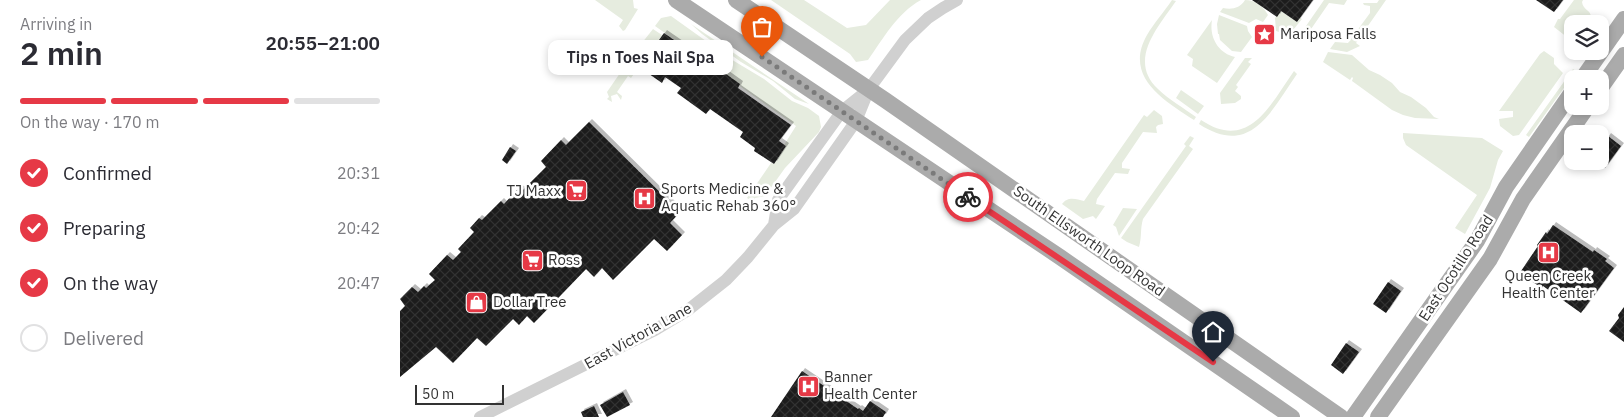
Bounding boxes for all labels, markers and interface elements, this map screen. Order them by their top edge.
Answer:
pin [741,6,783,57]
icon: bag [748,13,776,41]
text: Arriving in [20,14,92,34]
map controls [1564,15,1609,170]
button: layers [1564,15,1609,60]
place icon: Mariposa Falls [1252,22,1276,46]
place label: Mariposa Falls [1280,24,1377,43]
text: 20:55–21:00 [266,31,380,55]
text: 2 min [20,32,103,74]
callout: Tips n Toes Nail Spa [547,40,732,74]
text: Tips n Toes Nail Spa [567,47,714,67]
button: + [1564,70,1609,115]
text: On the way · 170 m [20,112,159,132]
button: − [1564,125,1609,170]
icon: check [20,159,48,187]
text: Confirmed [63,161,152,185]
text: 20:31 [337,163,380,183]
courier [943,172,993,222]
supermarket icon: TJ Maxx [565,179,589,203]
place label: Sports Medicine & Aquatic Rehab 360° [661,179,796,215]
place label: TJ Maxx [506,181,561,200]
street label: South Ellsworth Loop Road [1010,181,1169,300]
icon: bike [954,183,982,211]
hospital icon: Sports Medicine & Aquatic Rehab 360° [633,186,657,210]
street label: East Ocotillo Road [1414,211,1497,324]
icon: check [20,214,48,242]
text: Preparing [63,216,145,240]
text: 20:42 [337,218,380,238]
hospital icon: Queen Creek Health Center [1536,241,1560,265]
supermarket icon: Ross [520,248,544,272]
place label: Ross [548,250,580,269]
place label: Queen Creek Health Center [1501,266,1595,302]
icon: check [20,269,48,297]
text: On the way [63,271,158,295]
text: 20:47 [337,273,380,293]
shop icon: Dollar Tree [465,290,489,314]
place label: Dollar Tree [493,292,566,311]
street label: East Victoria Lane [581,298,695,373]
pin [1192,311,1234,362]
icon: home [1199,318,1227,346]
text: Delivered [63,326,144,350]
place label: Banner Health Center [824,367,918,403]
hospital icon: Banner Health Center [796,374,820,398]
scale bar [415,382,504,405]
text: 50 m [422,385,454,403]

